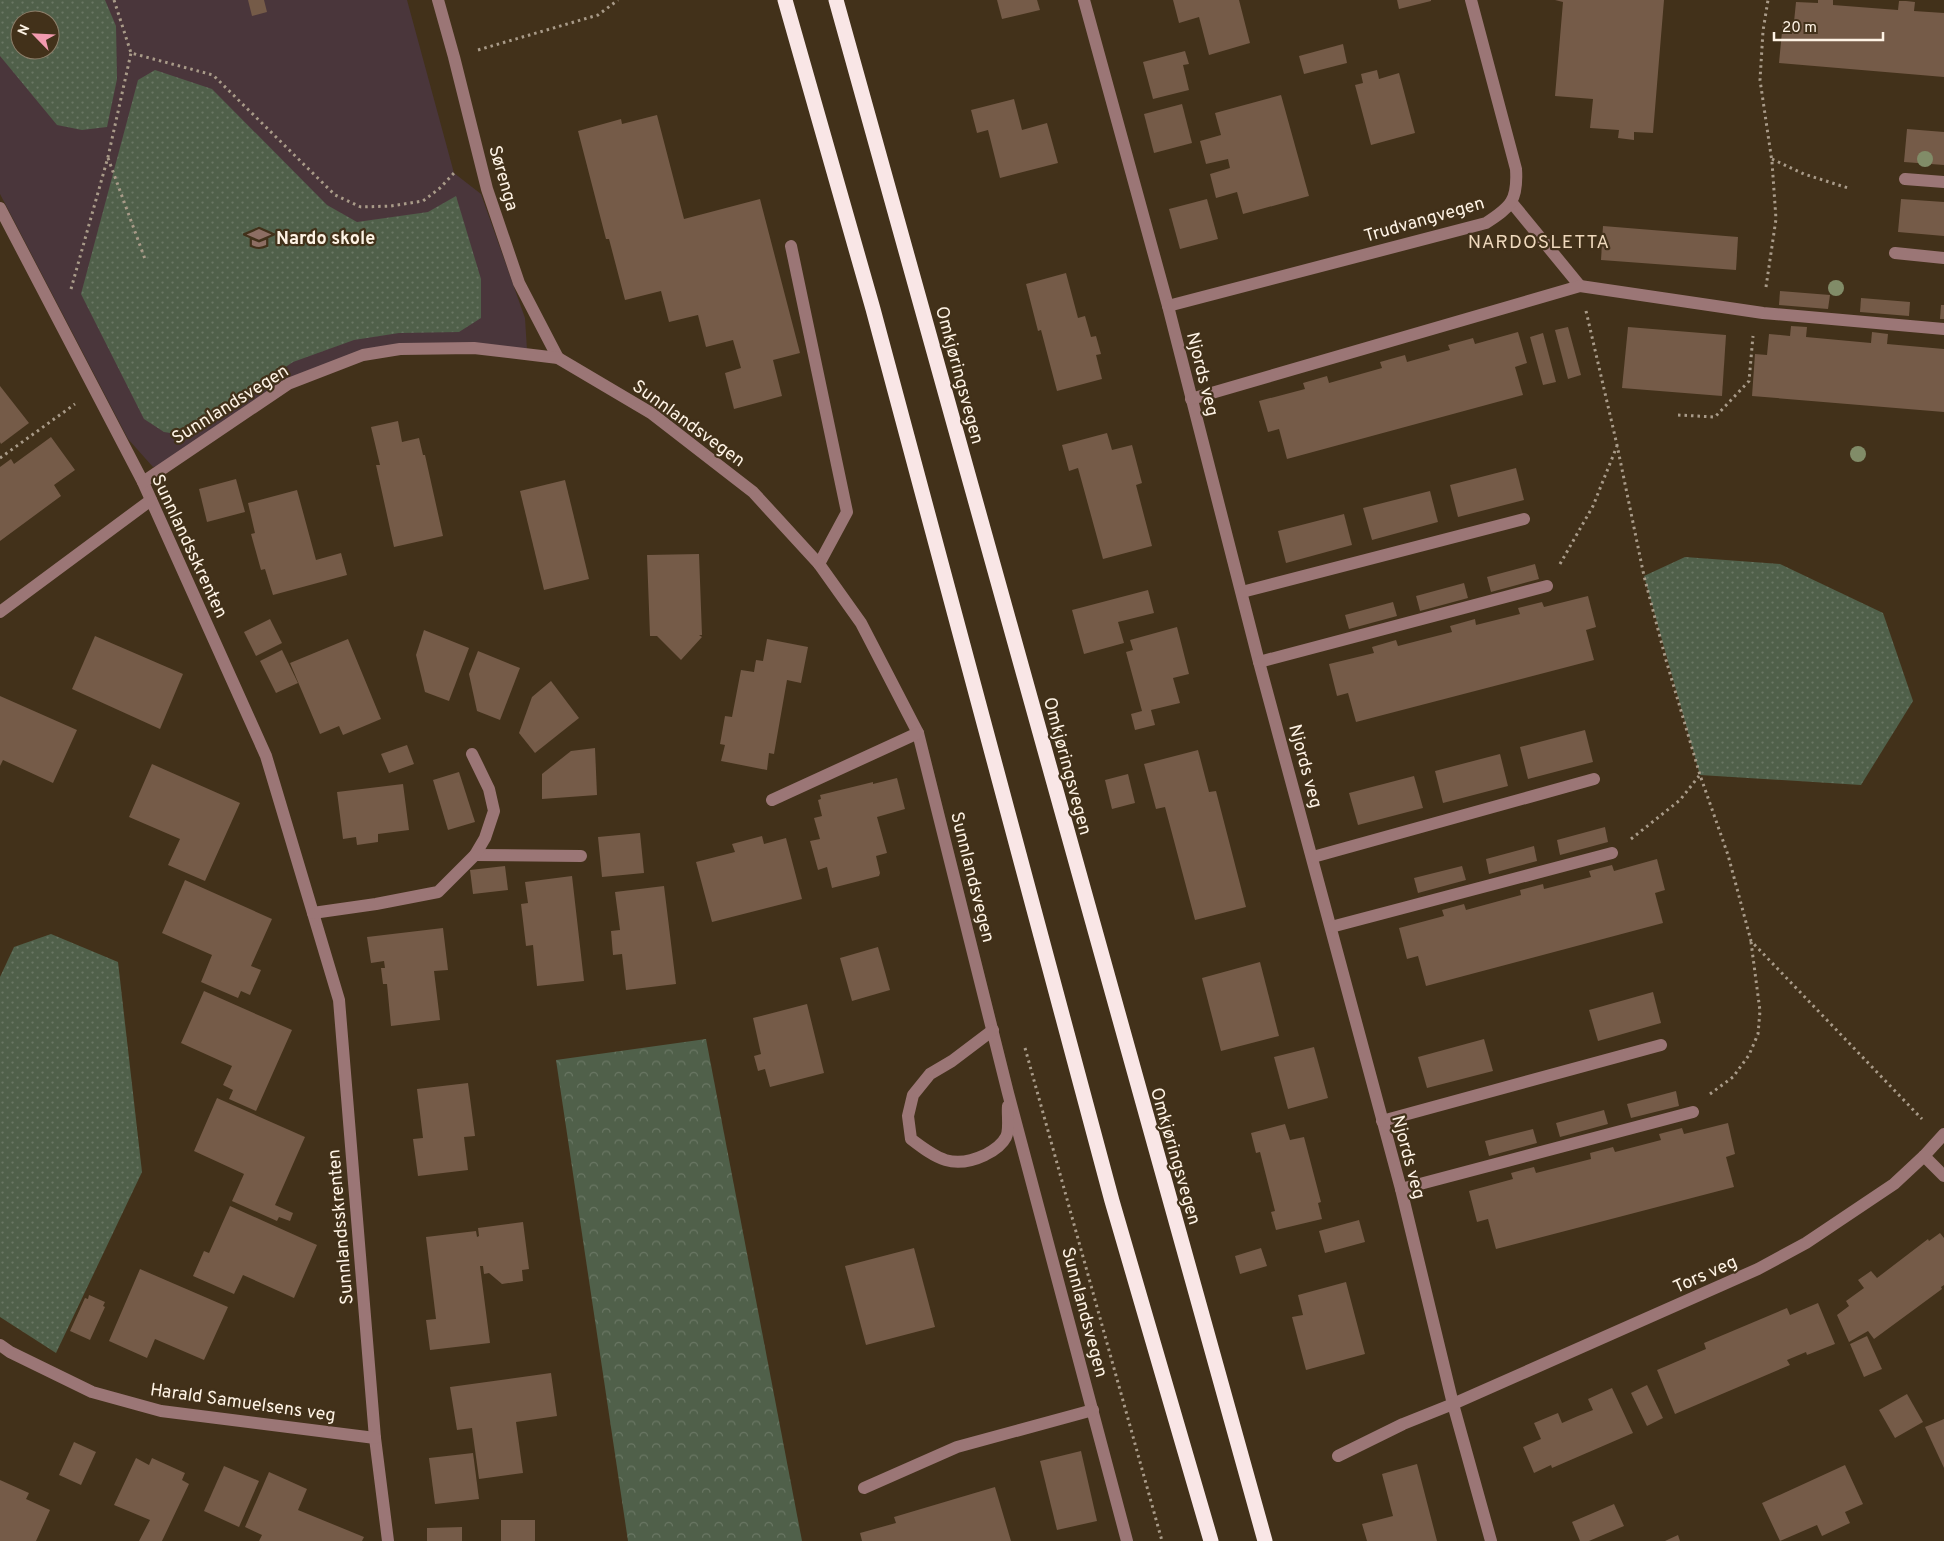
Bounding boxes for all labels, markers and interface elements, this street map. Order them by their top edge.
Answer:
north arrow [10,10,60,60]
scale bar [1774,10,1883,42]
text: 20 m [1782,19,1817,38]
text: N [15,22,34,38]
street label: Sørenga [482,143,523,214]
street label: Trudvangvegen [1361,192,1487,249]
school or university icon: Nardo skole [246,225,272,251]
place label: Nardo skole [276,228,375,251]
district label: NARDOSLETTA [1468,231,1610,255]
street label: Omkjøringsvegen [929,304,988,447]
street label: Njords veg [1180,330,1223,419]
street label: Sunnlandsvegen [168,360,294,450]
street label: Sunnlandsvegen [627,376,749,473]
street label: Sunnlandsskrenten [145,471,232,622]
street label: Omkjøringsvegen [1037,695,1096,838]
street label: Njords veg [1282,722,1327,811]
street label: Sunnlandsvegen [944,810,999,945]
street label: Omkjøringsvegen [1144,1085,1205,1228]
street label: Njords veg [1385,1113,1430,1202]
street label: Sunnlandsskrenten [323,1148,360,1306]
street label: Sunnlandsvegen [1055,1245,1112,1380]
street label: Tors veg [1670,1251,1741,1300]
street label: Harald Samuelsens veg [148,1379,337,1428]

